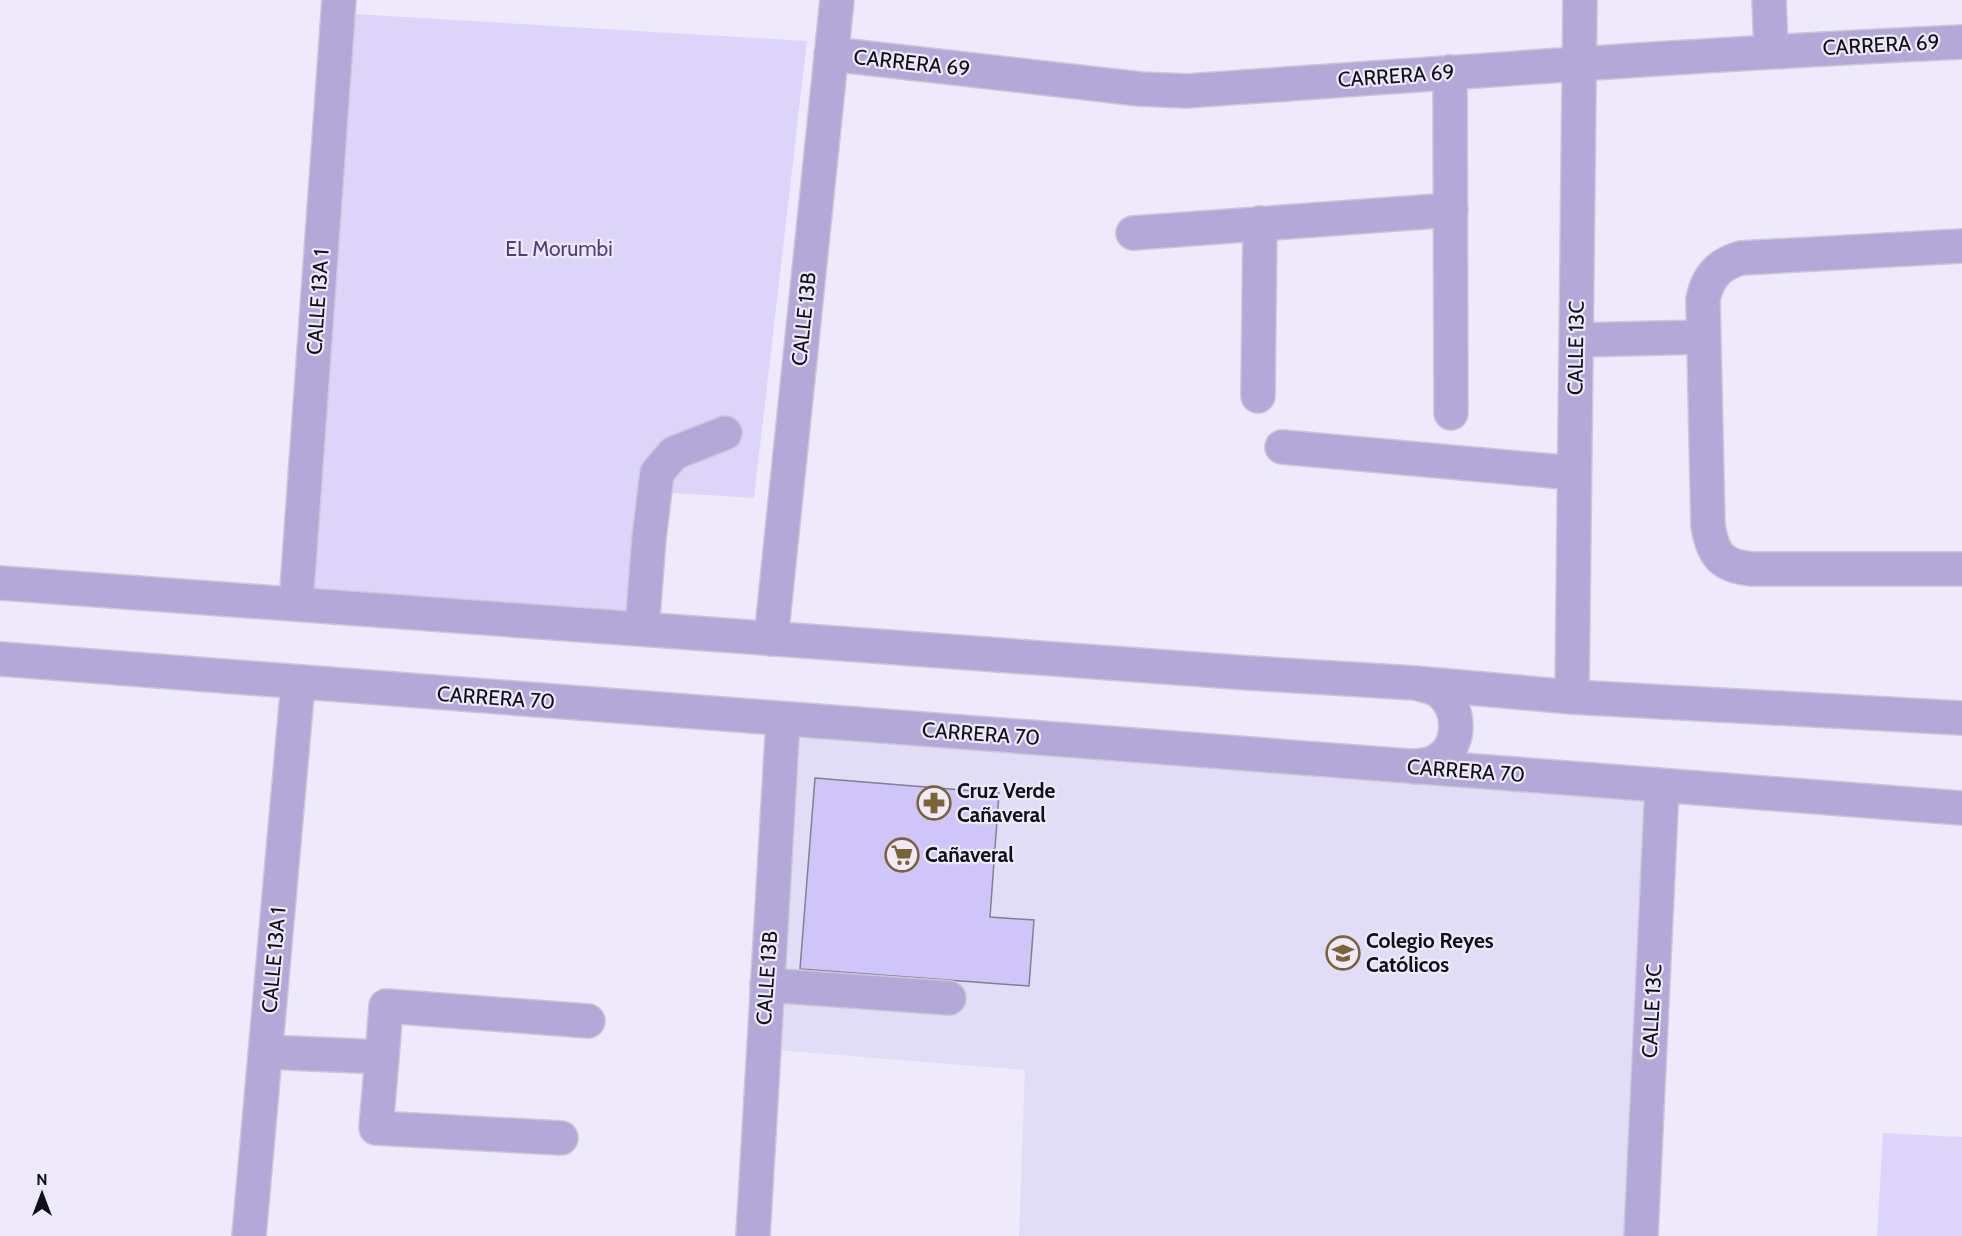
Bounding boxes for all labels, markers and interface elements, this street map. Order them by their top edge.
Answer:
street label: CARRERA 69 [1822,29,1940,60]
street label: CARRERA 69 [853,44,972,81]
street label: CARRERA 69 [1337,59,1455,92]
park label: EL Morumbi [505,236,613,261]
street label: CALLE 13A 1 [301,248,334,356]
street label: CALLE 13B [786,271,821,367]
street label: CALLE 13C [1562,301,1589,395]
street label: CARRERA 70 [436,681,556,714]
street label: CARRERA 70 [921,717,1041,750]
street label: CARRERA 70 [1406,754,1526,787]
place label: Cruz Verde Cañaveral [957,778,1055,827]
pharmacy icon: Cruz Verde Cañaveral [916,785,952,821]
supermarket icon: Cañaveral [884,837,920,873]
place label: Cañaveral [925,842,1014,867]
street label: CALLE 13A 1 [256,906,291,1014]
place label: Colegio Reyes Católicos [1366,928,1494,977]
street label: CALLE 13B [751,930,782,1026]
school or university icon: Colegio Reyes Católicos [1325,935,1361,971]
street label: CALLE 13C [1637,963,1666,1059]
north arrow [12,1164,72,1224]
text: N [36,1170,48,1189]

